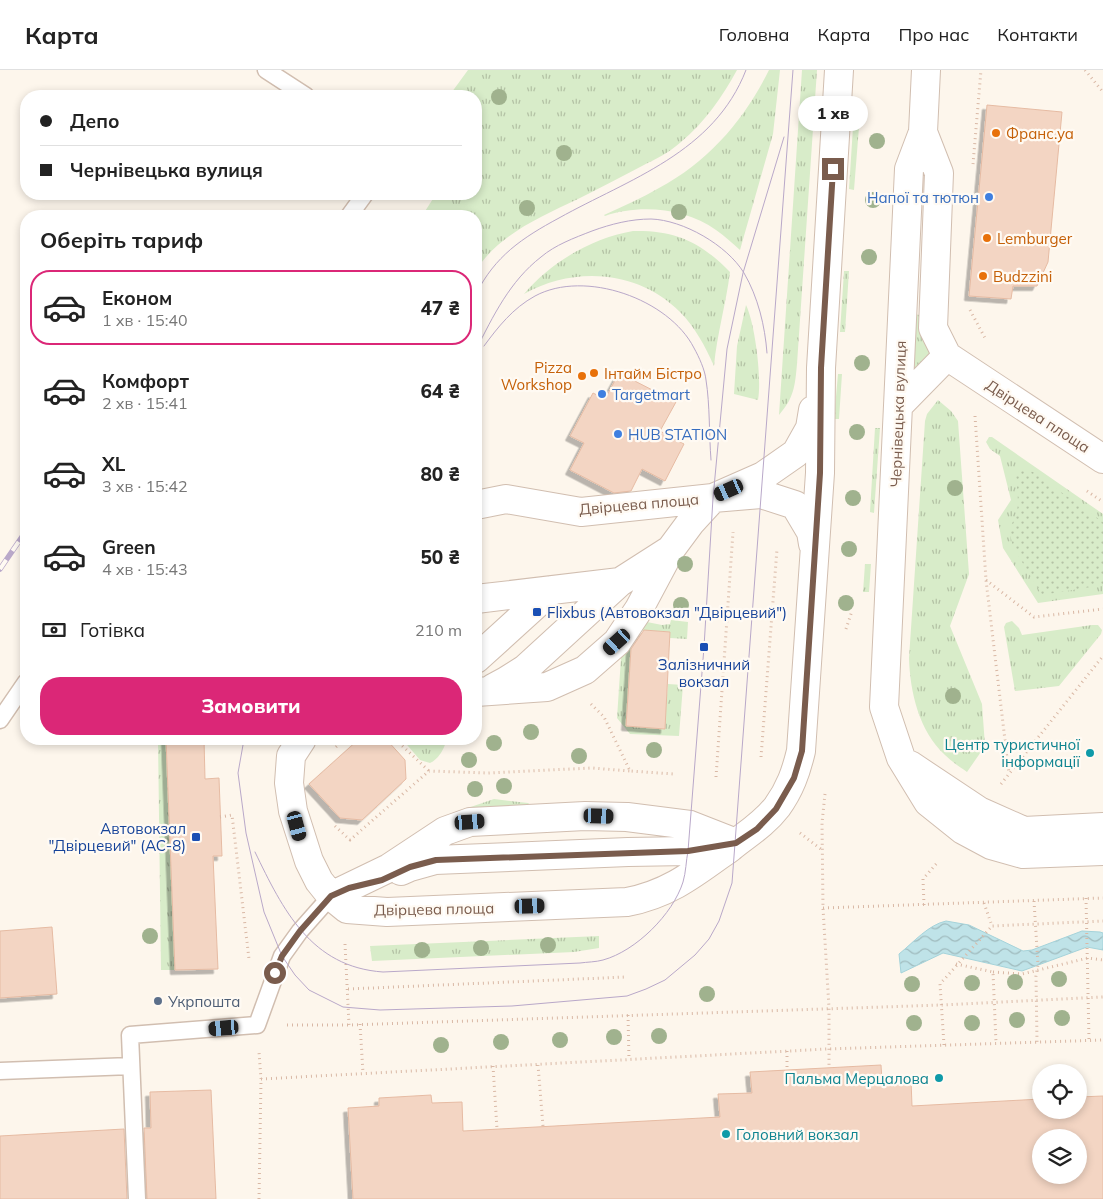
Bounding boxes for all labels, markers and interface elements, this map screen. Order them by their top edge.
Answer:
text: Карта [25,20,99,50]
text: Головна [719,23,790,46]
text: Карта [818,23,871,46]
text: Про нас [899,23,969,46]
text: Контакти [997,23,1078,46]
callout: 1 хв [798,97,868,132]
text: 1 хв [817,103,849,123]
text: Депо [70,109,120,133]
place label: Франс.уа [1006,124,1074,143]
marker: Франс.уа [990,127,1002,139]
text: Чернівецька вулиця [70,158,263,182]
route end [822,158,844,180]
place label: Напої та тютюн [867,188,979,207]
marker: Напої та тютюн [983,191,995,203]
text: Оберіть тариф [40,226,203,254]
place label: Lemburger [997,229,1073,248]
marker: Lemburger [981,232,993,244]
place label: Budzzini [993,267,1052,286]
marker: Budzzini [977,270,989,282]
icon: car [42,285,87,330]
text: Економ [102,286,172,310]
text: 47 ₴ [420,296,460,320]
text: 1 хв · 15:40 [102,310,188,330]
street label: Чернівецька вулиця [886,340,910,488]
place label: Pizza Workshop [501,358,572,394]
place label: Інтайм Бістро [604,364,702,383]
marker: Інтайм Бістро [588,367,600,379]
icon: car [42,368,87,413]
text: Комфорт [102,369,189,393]
marker: Pizza Workshop [576,370,588,382]
street label: Двірцева площа [982,375,1094,457]
text: 64 ₴ [420,379,460,403]
place label: Targetmart [612,385,690,404]
marker: Targetmart [596,388,608,400]
text: 2 хв · 15:41 [102,393,188,413]
place label: HUB STATION [628,425,727,444]
marker: HUB STATION [612,428,624,440]
icon: car [42,451,87,496]
text: XL [102,452,125,476]
text: 80 ₴ [420,462,460,486]
text: 3 хв · 15:42 [102,476,188,496]
car [712,477,745,503]
street label: Двірцева площа [578,489,700,519]
icon: car [42,534,87,579]
text: Green [102,535,156,559]
text: 50 ₴ [420,545,460,569]
text: 4 хв · 15:43 [102,559,188,579]
place label: Flixbus (Автовокзал "Двірцевий") [547,603,787,622]
marker: Flixbus (Автовокзал "Двірцевий") [531,606,543,618]
icon: cash [40,616,68,644]
text: Готівка [80,618,145,642]
text: 210 m [415,620,462,640]
car [600,626,633,658]
marker: Залізничний вокзал [698,641,710,653]
place label: Залізничний вокзал [658,655,750,691]
button: Замовити [40,677,462,735]
place label: Центр туристичної інформації [945,735,1080,771]
marker: Центр туристичної інформації [1084,747,1096,759]
car [583,808,614,824]
car [285,810,308,842]
car [454,813,485,831]
place label: Автовокзал "Двірцевий" (АС-8) [48,819,186,855]
marker: Автовокзал "Двірцевий" (АС-8) [190,831,202,843]
street label: Двірцева площа [374,898,494,920]
car [514,898,545,914]
route start [264,962,286,984]
place label: Укрпошта [167,992,240,1011]
marker: Укрпошта [152,995,164,1007]
car [208,1019,239,1037]
map controls [1032,1064,1087,1184]
button: locate [1032,1064,1087,1119]
place label: Пальма Мерцалова [784,1069,929,1088]
marker: Пальма Мерцалова [933,1072,945,1084]
place label: Головний вокзал [736,1125,858,1144]
marker: Головний вокзал [720,1128,732,1140]
button: layers [1032,1129,1087,1184]

